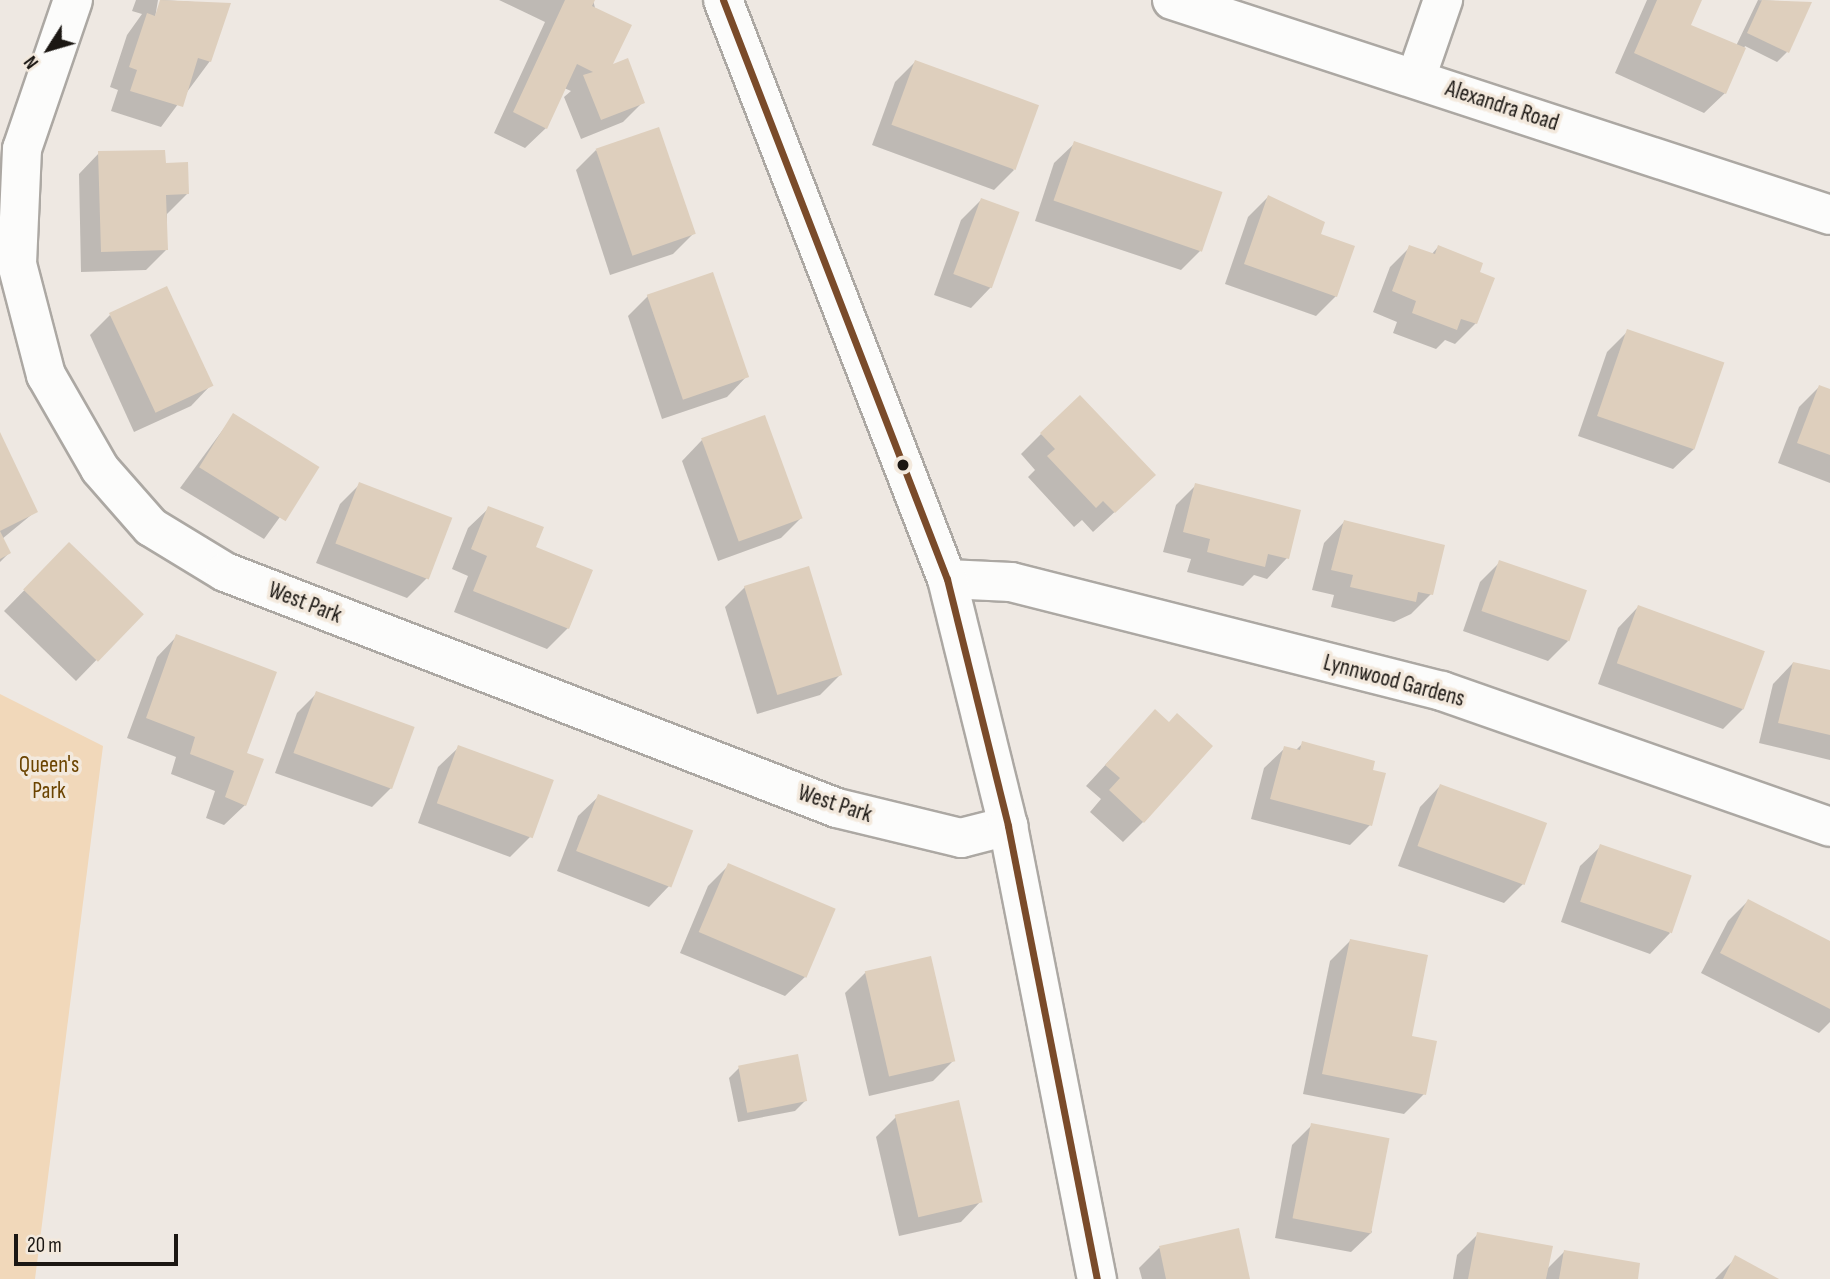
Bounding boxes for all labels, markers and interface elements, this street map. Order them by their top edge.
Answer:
north arrow [14,14,84,84]
text: N [20,51,44,73]
street label: Alexandra Road [1442,75,1562,137]
unlabelled marker [896,458,910,472]
street label: West Park [264,576,346,630]
street label: Lynnwood Gardens [1320,649,1468,713]
park label: Queen's Park [19,751,79,805]
street label: West Park [794,779,876,829]
scale bar [18,1220,182,1264]
text: 20 m [27,1233,62,1258]

